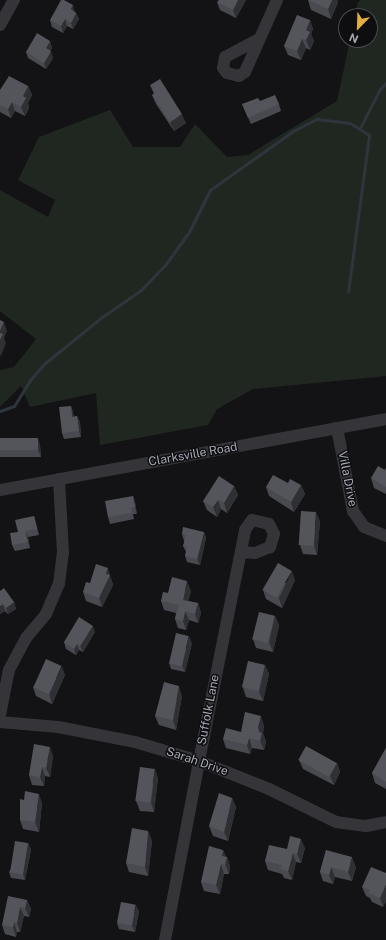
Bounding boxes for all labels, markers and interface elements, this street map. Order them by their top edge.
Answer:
north arrow [338,8,378,48]
text: N [347,31,360,45]
street label: Clarksville Road [148,440,238,470]
street label: Villa Drive [335,450,359,508]
street label: Suffolk Lane [195,674,223,746]
street label: Sarah Drive [164,745,230,779]

